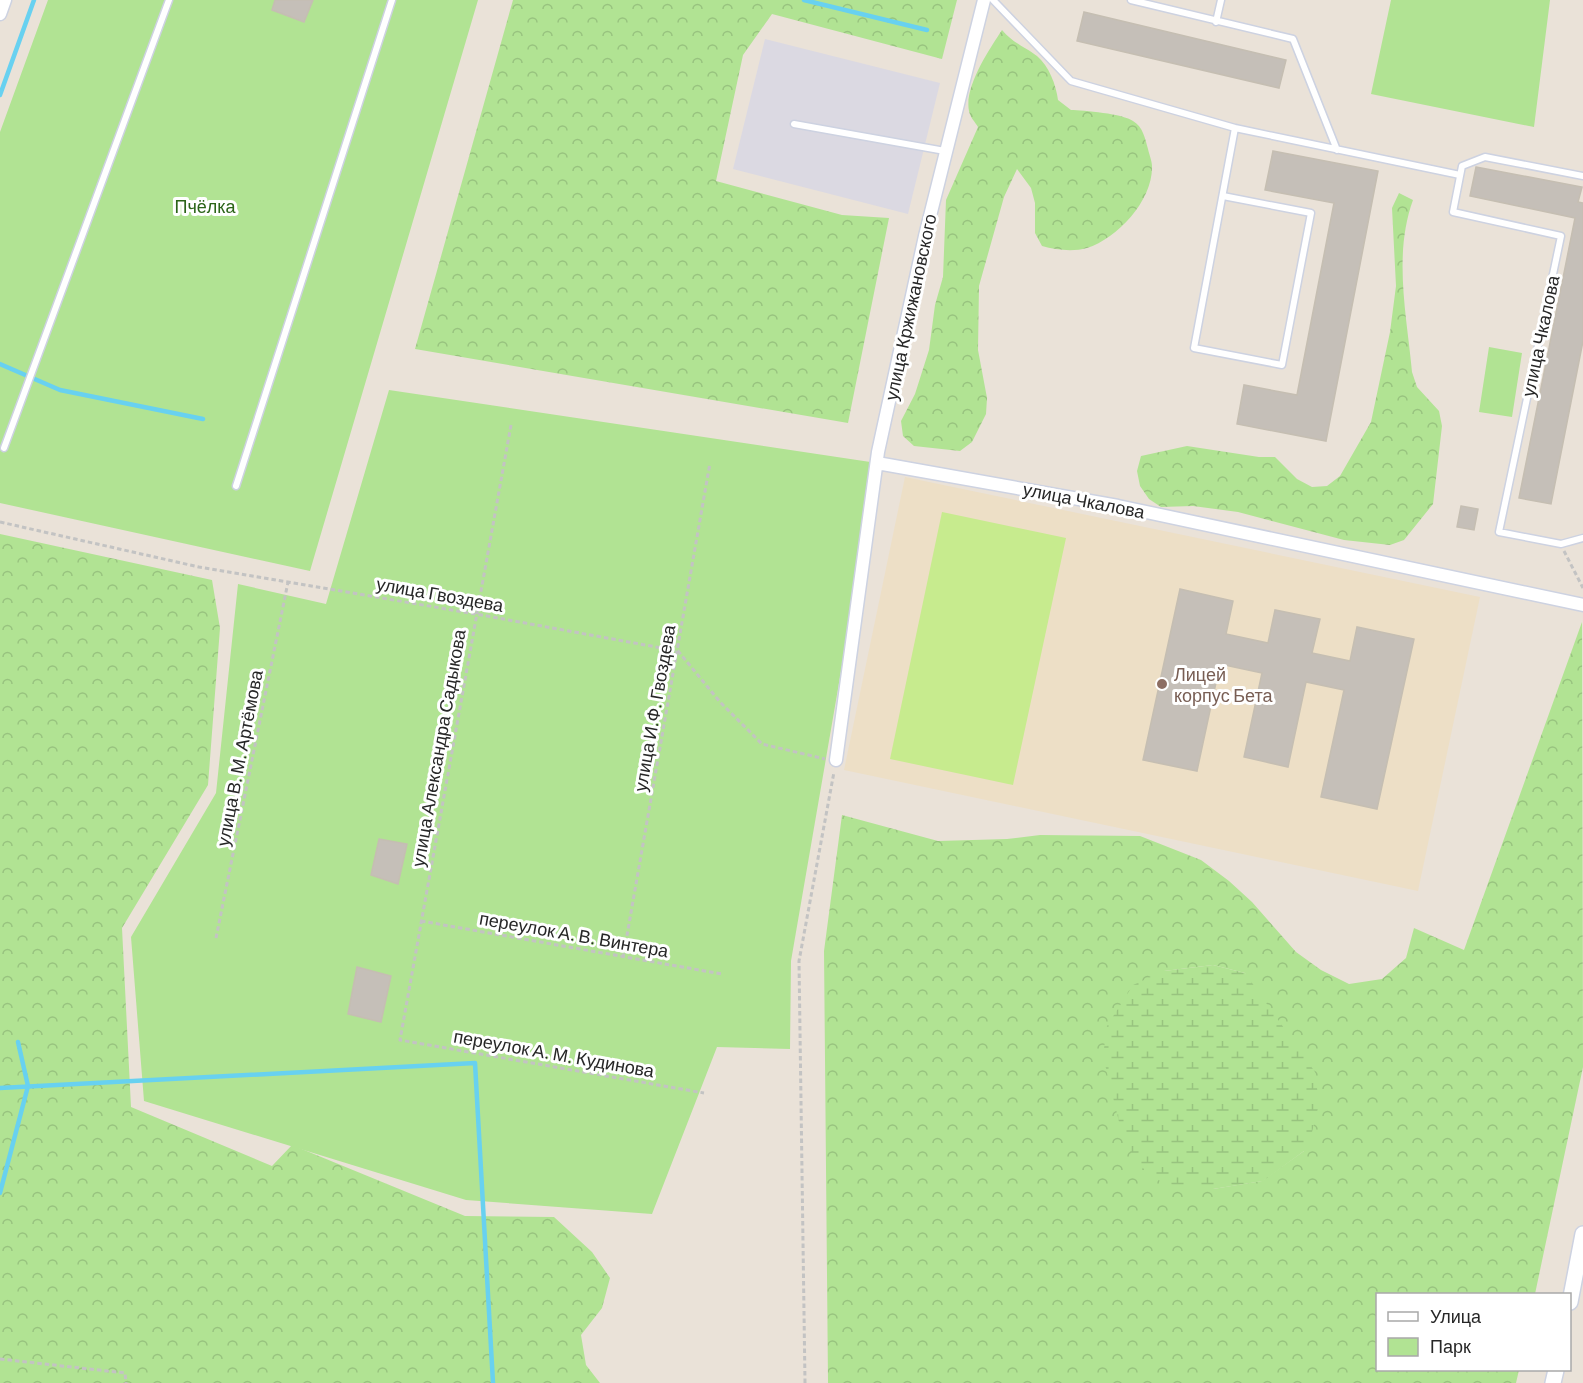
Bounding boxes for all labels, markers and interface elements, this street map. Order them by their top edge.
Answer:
park label: Пчёлка [174,195,237,217]
street label: улица Кржижановского [879,212,941,402]
street label: улица Чкалова [1516,272,1564,399]
street label: улица Чкалова [1021,477,1148,523]
street label: улица Гвоздева [375,572,506,616]
street label: улица И.Ф. Гвоздева [628,622,680,793]
street label: улица Александра Садыкова [406,627,470,869]
place label: Лицей корпус Бета [1174,663,1274,706]
street label: улица В. М. Артёмова [211,667,267,848]
marker: Лицей корпус Бета [1155,677,1169,691]
street label: переулок А. В. Винтера [478,907,671,962]
street label: переулок А. М. Кудинова [452,1025,657,1082]
legend [1376,1293,1571,1371]
text: Улица [1430,1305,1482,1327]
text: Парк [1430,1335,1471,1357]

